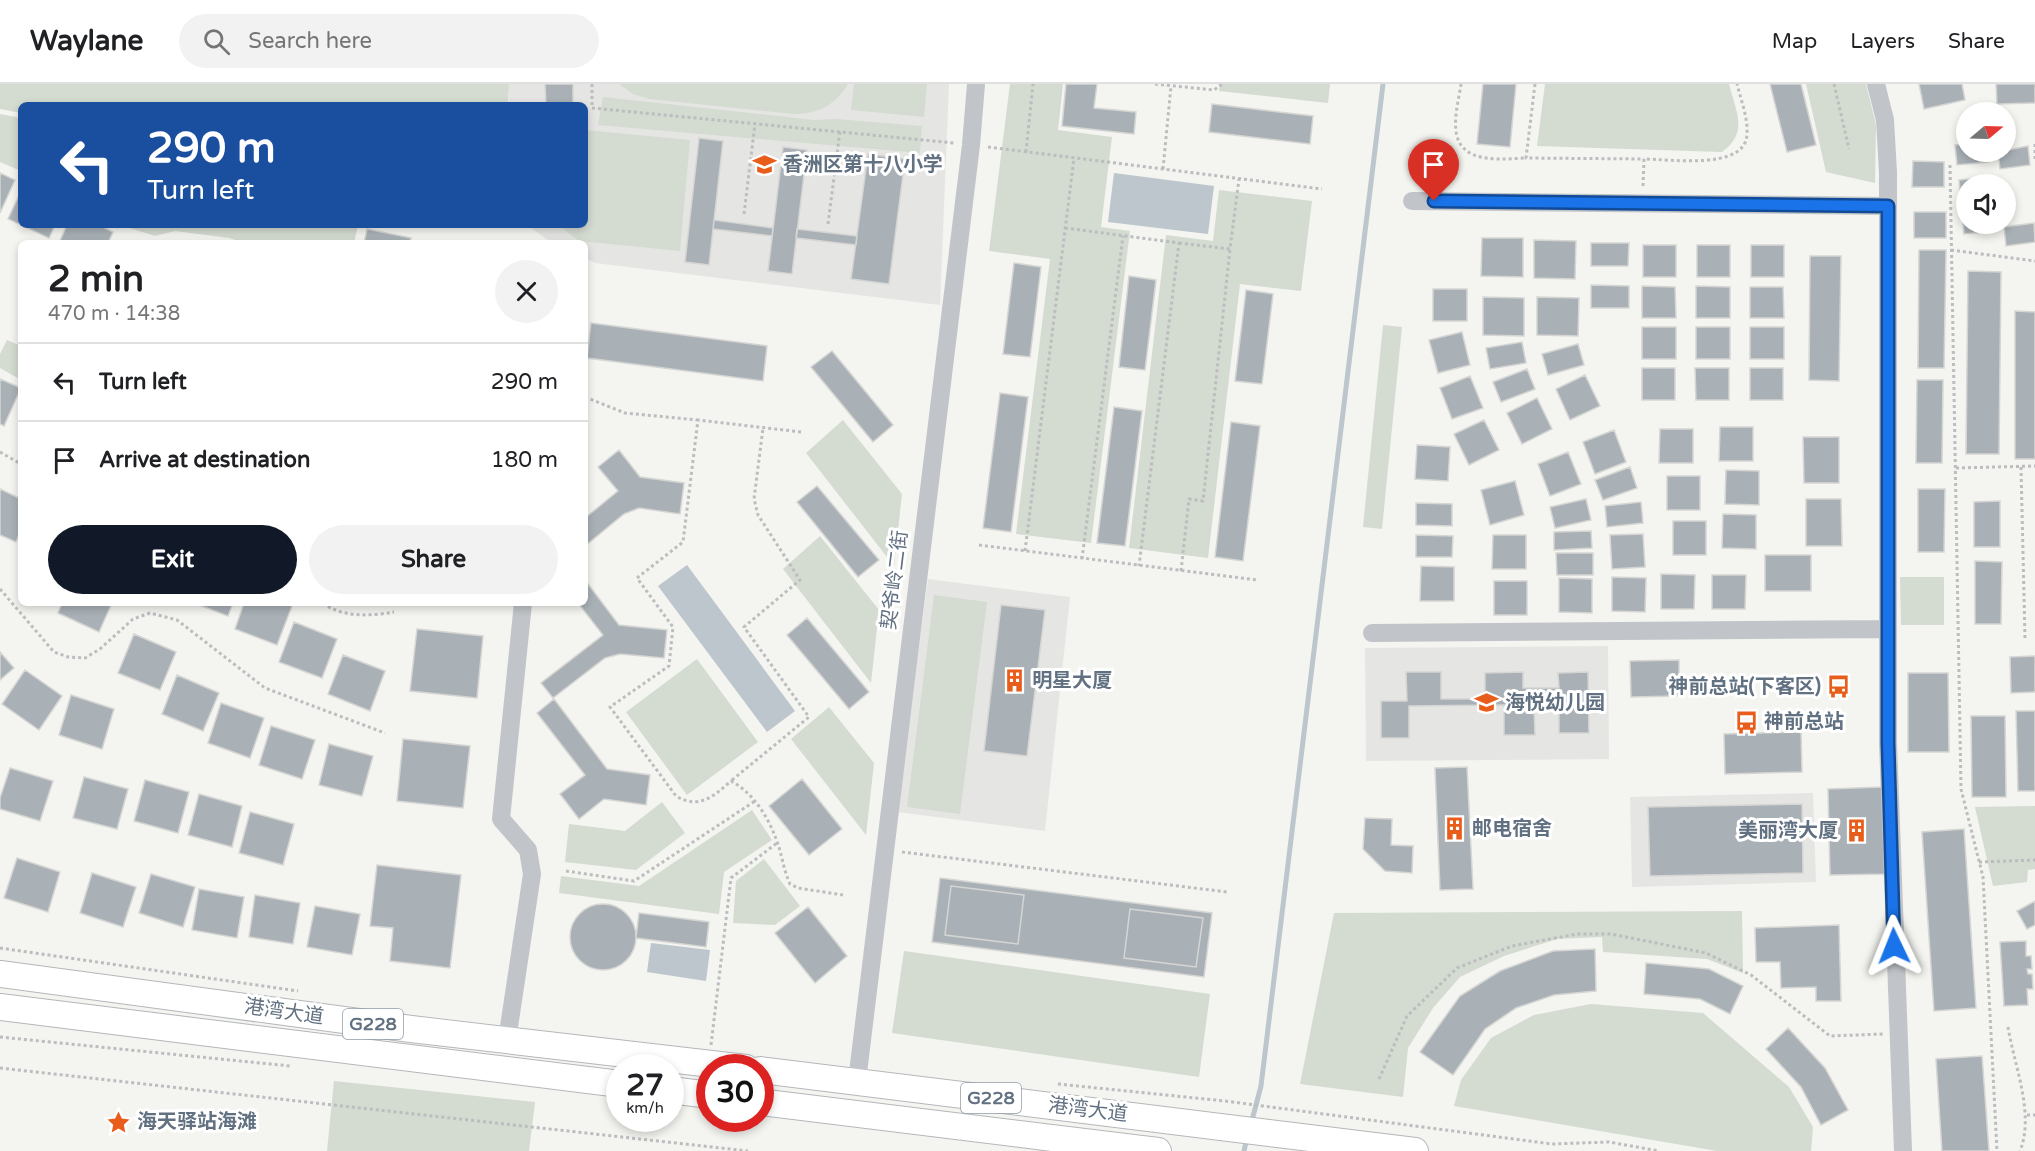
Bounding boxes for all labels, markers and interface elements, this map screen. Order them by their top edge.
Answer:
search box [179,14,599,68]
text: Waylane [30,24,143,58]
icon: search [200,25,233,58]
text: Search here [248,28,372,54]
text: Map [1772,29,1817,54]
text: Layers [1850,29,1915,54]
text: Share [1948,29,2005,54]
north arrow [1956,102,2016,162]
map controls [1956,102,2016,234]
text: 290 m [147,123,276,174]
icon: left [48,126,126,204]
pin [1408,139,1459,201]
icon: arrive [1417,148,1450,181]
school or university icon: 香洲区第十八小学 [752,152,778,178]
place label: 香洲区第十八小学 [783,153,943,177]
text: Turn left [147,174,254,207]
button: sound [1956,174,2016,234]
text: 2 min [48,258,144,301]
button: close [495,260,558,323]
text: 470 m · 14:38 [48,302,180,326]
icon: left [48,366,81,399]
text: Turn left [99,369,187,395]
text: 290 m [491,369,558,395]
icon: arrive [48,444,81,477]
text: Arrive at destination [99,447,310,473]
text: 180 m [491,447,558,473]
button: Exit [48,525,297,594]
button: Share [309,525,558,594]
street label: 契爷岭二街 [877,529,913,631]
building icon: 明星大厦 [1001,668,1027,694]
place label: 明星大厦 [1032,669,1112,693]
bus stop icon: 神前总站(下客区) [1826,674,1852,700]
place label: 神前总站(下客区) [1669,675,1821,699]
school or university icon: 海悦幼儿园 [1474,690,1500,716]
place label: 海悦幼儿园 [1505,691,1605,715]
bus stop icon: 神前总站 [1733,709,1759,735]
place label: 神前总站 [1764,710,1844,734]
building icon: 邮电宿舍 [1441,816,1467,842]
place label: 邮电宿舍 [1472,817,1552,841]
building icon: 美丽湾大厦 [1843,818,1869,844]
place label: 美丽湾大厦 [1738,819,1838,843]
position arrow [1862,914,1926,978]
street label: 港湾大道 [243,995,325,1029]
road number: G228 [343,1009,403,1039]
speed limit sign: 30 [696,1054,774,1132]
text: 27 [626,1067,664,1104]
road number: G228 [961,1083,1021,1113]
street label: 港湾大道 [1047,1093,1129,1127]
text: km/h [626,1099,664,1117]
place icon: 海天驿站海滩 [106,1109,132,1135]
place label: 海天驿站海滩 [137,1110,257,1134]

